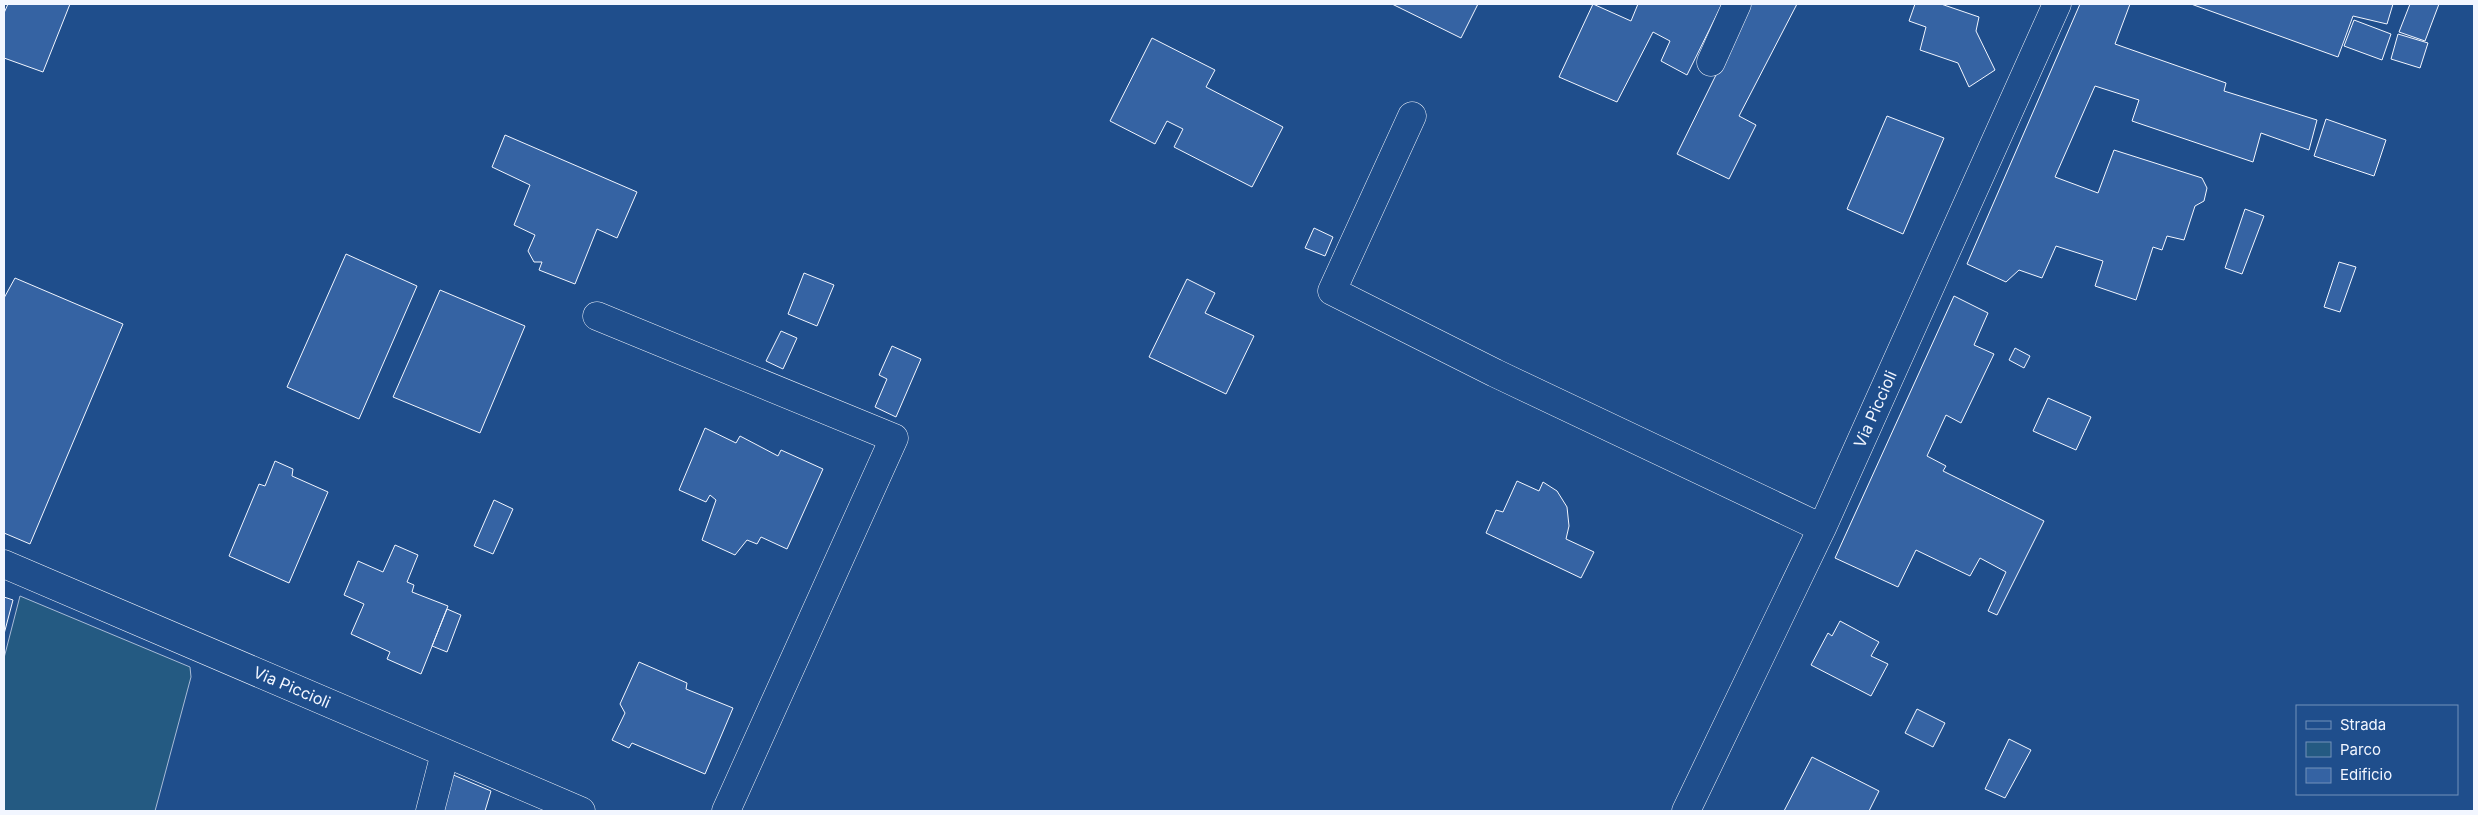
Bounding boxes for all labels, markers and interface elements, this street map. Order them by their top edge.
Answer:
street label: Via Piccioli [1849,367,1901,451]
street label: Via Piccioli [250,662,334,712]
legend [2296,705,2458,795]
text: Strada [2340,715,2386,734]
text: Parco [2340,740,2381,759]
text: Edificio [2340,765,2392,784]

